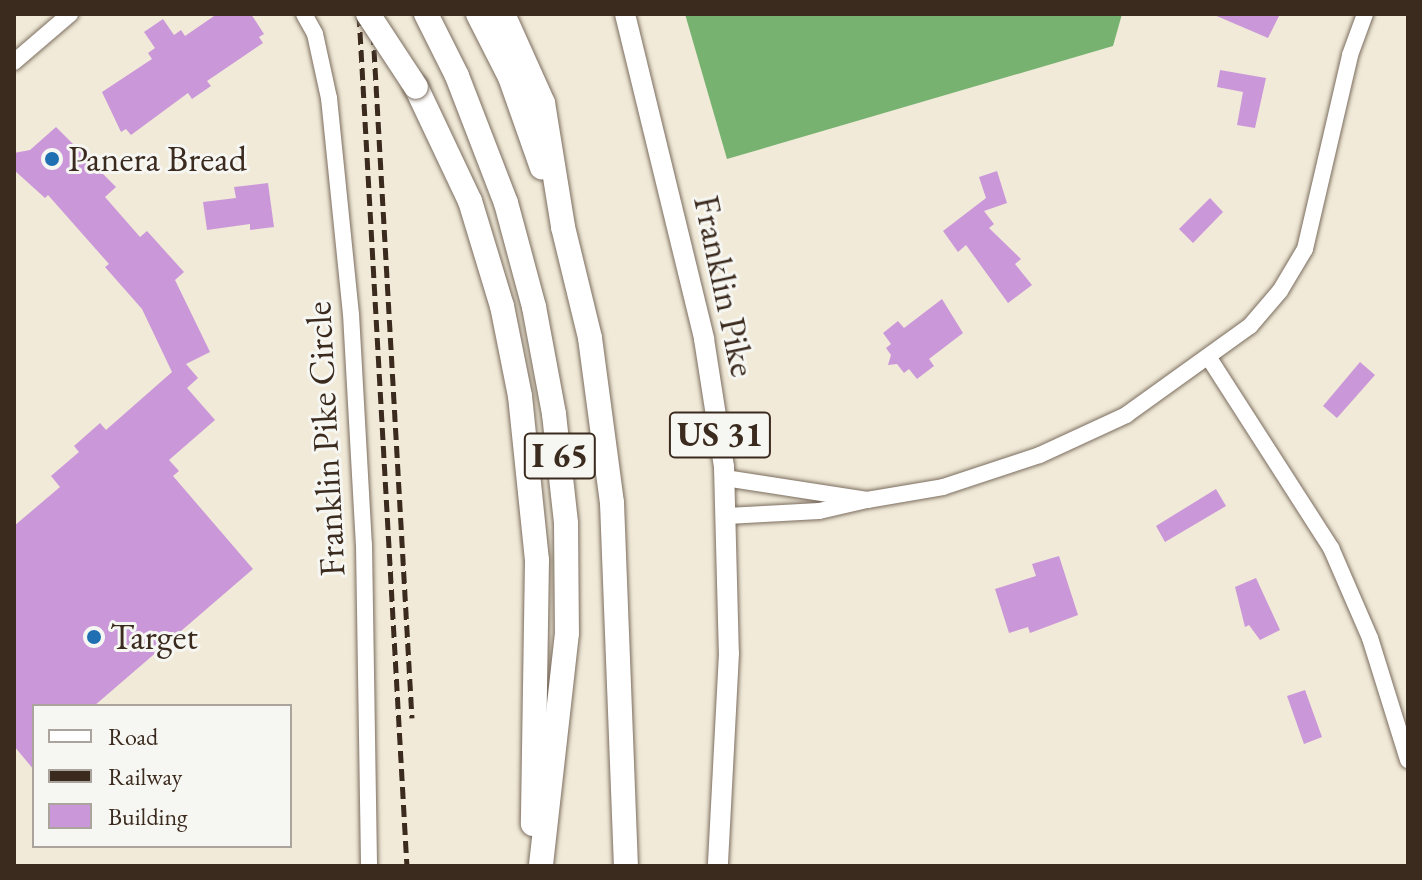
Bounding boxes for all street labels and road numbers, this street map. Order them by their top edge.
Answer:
street label: Franklin Pike [685,192,765,380]
street label: Franklin Pike Circle [296,301,354,577]
road number: US 31 [668,405,772,465]
road number: I 65 [522,426,598,486]

